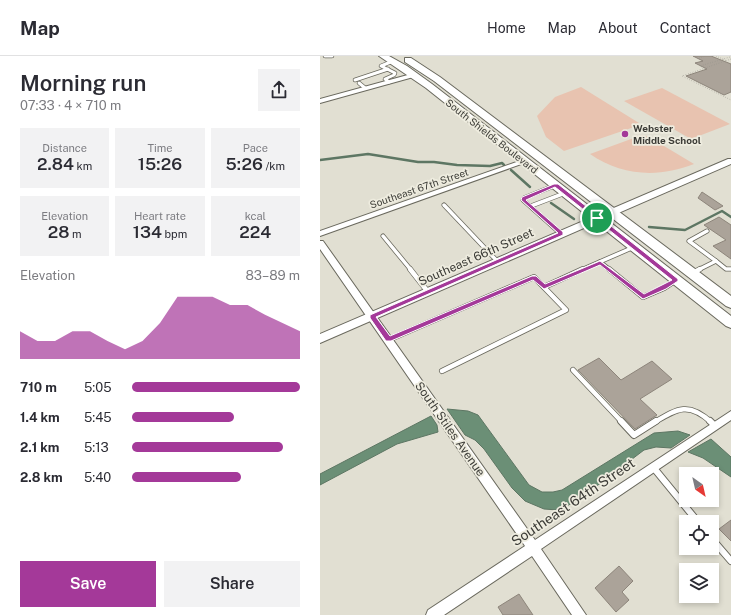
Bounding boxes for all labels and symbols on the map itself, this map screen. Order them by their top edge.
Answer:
street label: South Shields Boulevard [443,96,541,176]
place label: Webster Middle School [633,122,701,146]
marker: Webster Middle School [620,129,630,139]
street label: Southeast 67th Street [368,165,470,211]
pin [580,201,614,235]
street label: Southeast 66th Street [416,225,536,289]
street label: South Stiles Avenue [412,379,488,479]
street label: Southeast 64th Street [508,455,638,549]
north arrow [679,467,719,507]

